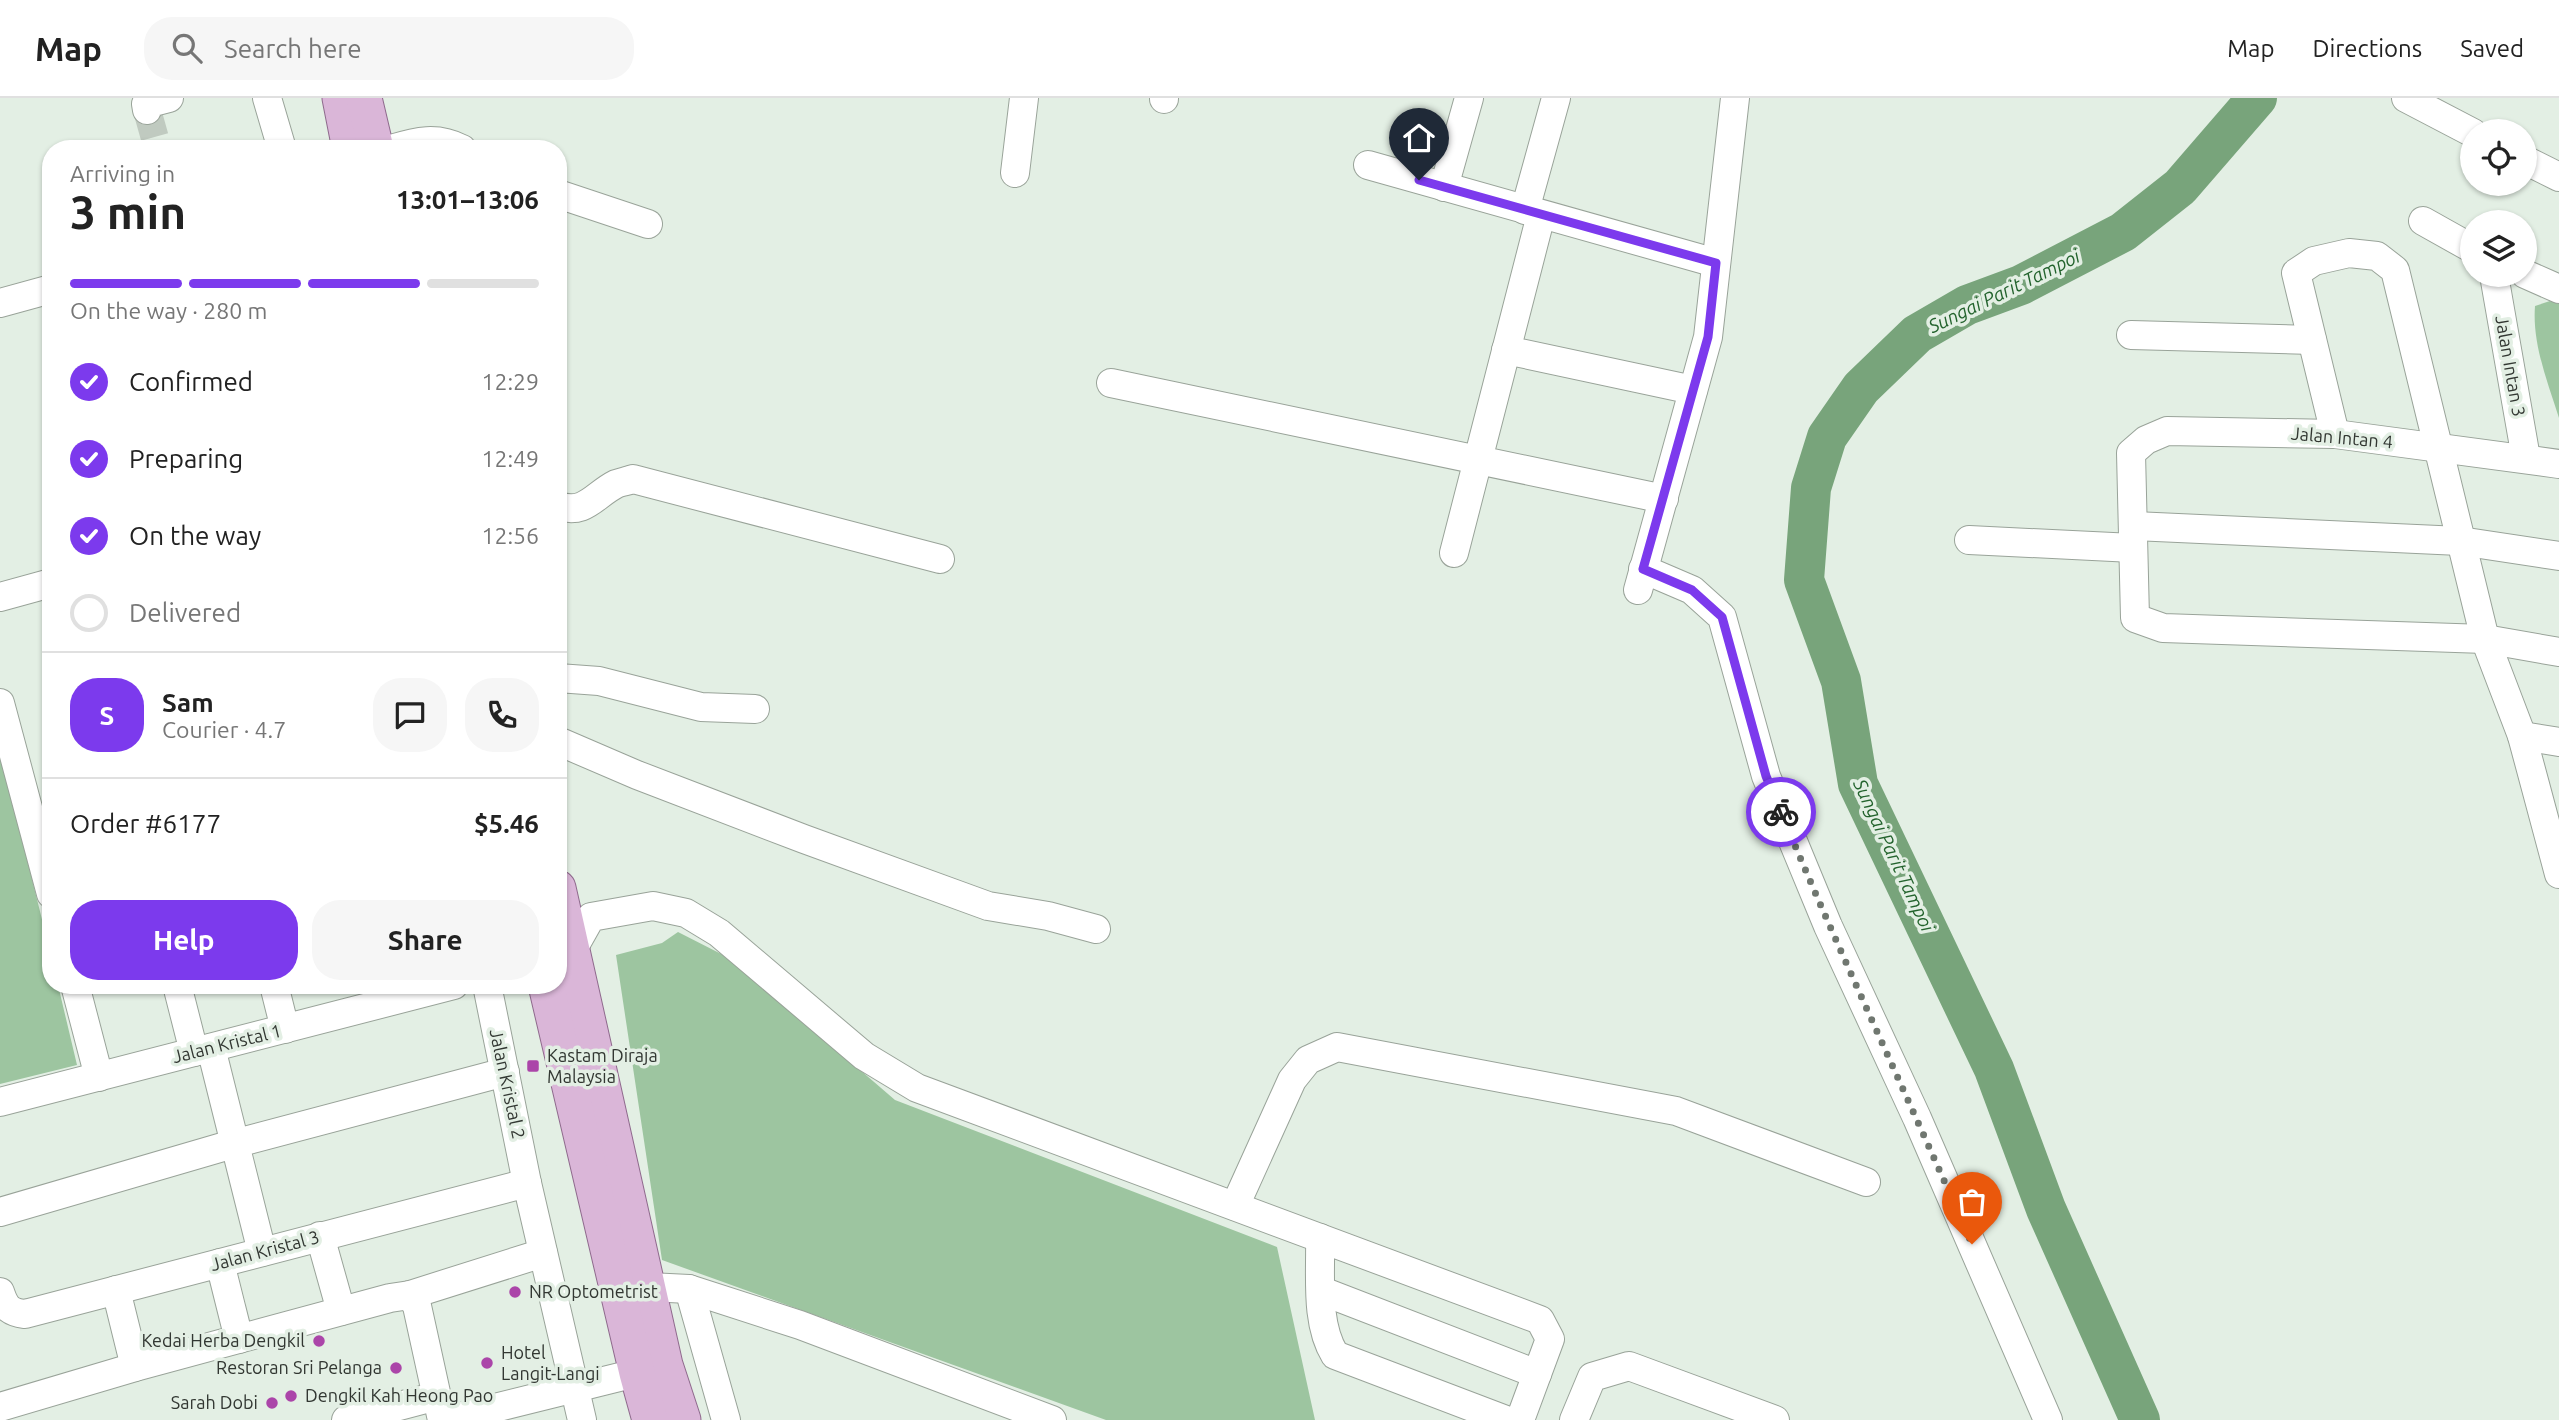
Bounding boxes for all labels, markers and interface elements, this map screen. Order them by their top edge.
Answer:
search box [144,17,634,80]
icon: search [168,29,206,67]
text: Map [35,30,102,67]
text: Search here [224,34,362,63]
text: Map [2227,35,2274,62]
text: Directions [2312,35,2422,62]
text: Saved [2460,35,2524,62]
pin [1389,108,1449,180]
icon: home [1400,119,1438,157]
map controls [2460,119,2537,287]
button: locate [2460,119,2537,196]
text: Arriving in [70,161,175,186]
text: 13:01–13:06 [396,185,539,214]
text: 3 min [70,186,186,238]
button: layers [2460,210,2537,287]
water label: Sungai Parit Tampoi [1924,244,2084,338]
text: On the way · 280 m [70,298,267,323]
street label: Jalan Intan 3 [2492,314,2530,418]
icon: check [70,363,108,401]
text: Confirmed [129,367,253,396]
text: 12:29 [481,369,539,394]
street label: Jalan Intan 4 [2290,423,2394,451]
icon: check [70,440,108,478]
text: Preparing [129,444,243,473]
text: 12:49 [481,446,539,471]
icon: check [70,517,108,555]
text: On the way [129,521,261,550]
text: 12:56 [481,523,539,548]
text: Delivered [129,598,241,627]
button: chat [373,678,447,752]
button: phone [465,678,539,752]
text: Sam [162,688,214,717]
text: S [100,701,114,730]
text: Courier · 4.7 [162,717,286,742]
water label: Sungai Parit Tampoi [1849,774,1940,936]
courier [1746,777,1816,847]
icon: bike [1762,793,1800,831]
text: Order #6177 [70,809,221,838]
text: $5.46 [474,809,539,838]
button: Help [70,900,298,980]
button: Share [312,900,539,980]
street label: Jalan Kristal 1 [170,1020,283,1066]
street label: Jalan Kristal 2 [487,1027,529,1141]
place label: Kastam Diraja Malaysia [547,1045,658,1086]
marker: Kastam Diraja Malaysia [525,1058,541,1074]
pin [1942,1172,2002,1244]
icon: bag [1953,1183,1991,1221]
street label: Jalan Kristal 3 [208,1226,321,1274]
place label: NR Optometrist [529,1281,658,1301]
marker: NR Optometrist [507,1284,523,1300]
place label: Kedai Herba Dengkil [141,1330,305,1350]
marker: Kedai Herba Dengkil [311,1333,327,1349]
place label: Hotel Langit-Langi [501,1342,600,1383]
marker: Hotel Langit-Langi [479,1355,495,1371]
place label: Restoran Sri Pelanga [216,1357,382,1377]
marker: Restoran Sri Pelanga [388,1360,404,1376]
place label: Dengkil Kah Heong Pao [305,1385,493,1405]
marker: Dengkil Kah Heong Pao [283,1388,299,1404]
place label: Sarah Dobi [171,1392,258,1412]
marker: Sarah Dobi [264,1395,280,1411]

